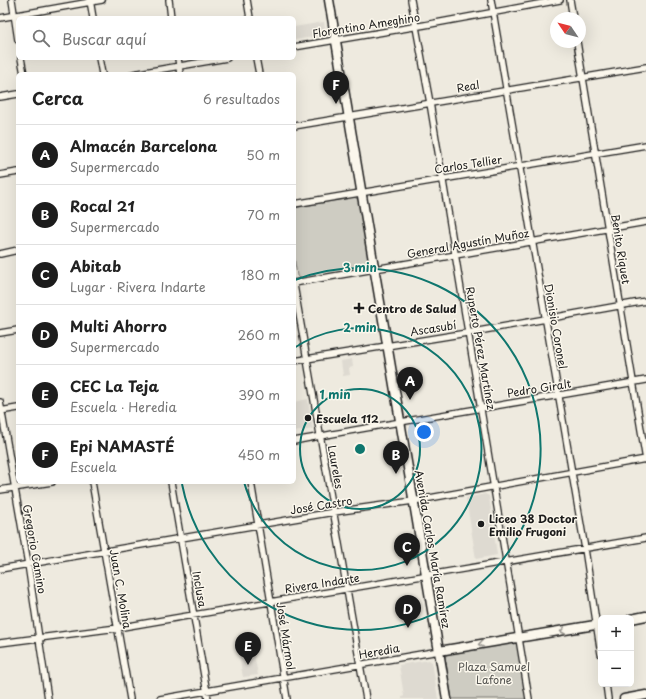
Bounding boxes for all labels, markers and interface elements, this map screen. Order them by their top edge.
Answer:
street label: Florentino Ameghino [311,8,421,42]
north arrow [550,12,586,48]
search box [16,16,296,60]
icon: search [30,27,52,49]
text: Buscar aquí [62,27,146,50]
pin: F [323,71,349,104]
street label: Real [455,76,481,96]
text: Cerca [32,85,83,111]
text: 6 resultados [203,89,280,108]
text: Almacén Barcelona [70,134,217,157]
text: A [40,145,50,164]
text: 50 m [246,145,280,164]
street label: Carlos Tellier [433,150,503,178]
text: Supermercado [70,157,160,176]
text: Rocal 21 [70,194,135,217]
text: B [41,205,49,224]
text: 70 m [247,205,280,224]
street label: Benito Riquet [607,213,635,286]
text: Supermercado [70,217,160,236]
street label: General Agustín Muñoz [406,224,531,262]
text: Abitab [70,254,121,277]
text: 3 min [343,258,377,276]
text: C [40,265,50,284]
text: 180 m [241,265,280,284]
text: Lugar · Rivera Indarte [70,277,206,296]
street label: Dionisio Coronel [540,282,572,370]
street label: Ruperto Pérez Martínez [462,285,500,411]
place label: Centro de Salud [368,300,457,317]
marker: Centro de Salud [353,302,365,314]
text: Multi Ahorro [70,314,167,337]
street label: Ascasubí [409,316,458,340]
text: 2 min [343,318,377,336]
text: D [40,325,50,344]
text: 260 m [238,325,280,344]
text: Supermercado [70,337,160,356]
pin: A [397,367,423,400]
text: CEC La Teja [70,374,159,397]
street label: Pedro Giralt [506,374,573,401]
text: E [41,385,49,404]
text: 390 m [238,385,280,404]
text: 1 min [319,385,351,403]
text: Escuela · Heredia [70,397,177,416]
place label: Escuela 112 [316,410,379,427]
marker: Escuela 112 [303,413,313,423]
your location [414,422,434,442]
text: Epi NAMASTÉ [70,434,175,457]
pin: B [383,441,409,474]
centre of rings [353,442,367,456]
street label: Laureles [324,444,348,490]
text: F [41,445,49,464]
text: 450 m [238,445,280,464]
text: Escuela [70,457,117,476]
street label: Avenida Carlos María Ramírez [411,468,455,630]
street label: José Castro [289,492,353,518]
street label: Gregorio Camino [19,503,51,595]
place label: Liceo 38 Doctor Emilio Frugoni [489,510,578,540]
marker: Liceo 38 Doctor Emilio Frugoni [476,519,486,529]
pin: C [394,533,420,566]
street label: Juan C. Molina [106,548,136,630]
street label: Inclusa [188,569,212,609]
street label: Rivera Indarte [283,569,361,597]
pin: D [395,595,421,628]
street label: José Mármol [272,601,300,671]
map controls [598,615,634,687]
button: + [598,615,634,651]
one-way arrow [559,626,566,635]
pin: E [235,632,261,665]
street label: Heredia [357,639,401,663]
one-way arrow [478,640,484,648]
button: − [598,651,634,687]
park label: Plaza Samuel Lafone [458,658,530,688]

